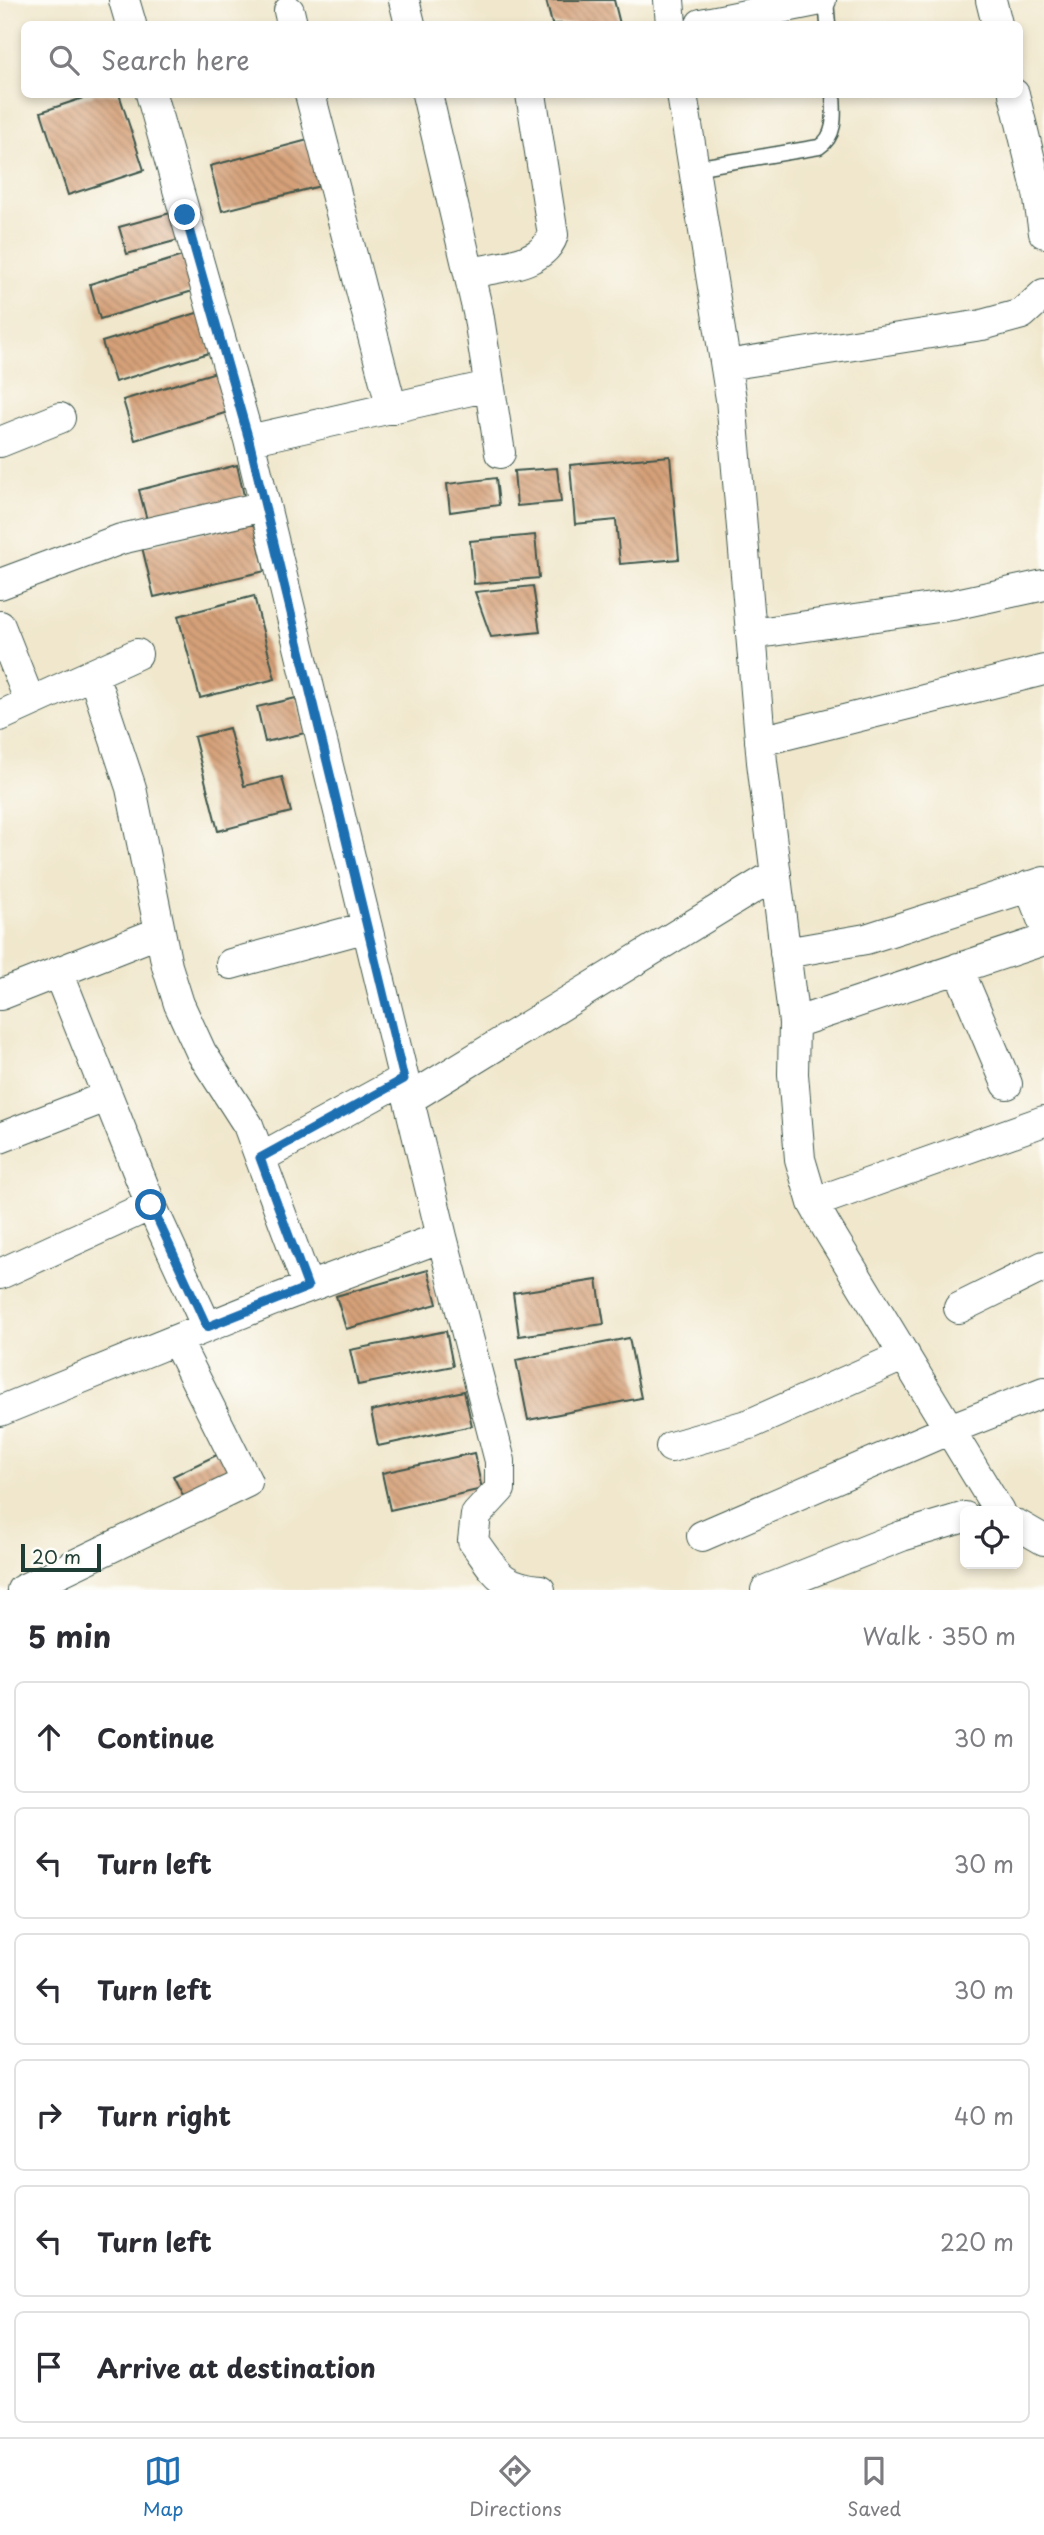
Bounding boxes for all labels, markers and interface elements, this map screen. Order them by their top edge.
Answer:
search box [21,21,1023,98]
text: Search here [101,40,250,79]
icon: search [45,41,83,79]
route end [169,199,200,230]
route start [135,1189,166,1220]
map controls [960,1506,1023,1569]
button: locate [960,1506,1023,1569]
scale bar [21,1541,102,1573]
text: 20 m [32,1542,81,1570]
text: 5 min [28,1613,111,1658]
text: Walk · 350 m [863,1618,1016,1653]
icon: ahead [30,1718,68,1756]
text: Continue [97,1718,214,1757]
text: 30 m [953,1720,1014,1755]
icon: left [30,1844,68,1882]
text: Turn left [97,1844,212,1883]
text: 30 m [953,1846,1014,1881]
icon: left [30,1970,68,2008]
text: Turn left [97,1970,212,2009]
text: 30 m [953,1972,1014,2007]
icon: right [30,2096,68,2134]
text: Turn right [97,2096,231,2135]
text: 40 m [954,2098,1014,2133]
icon: left [30,2222,68,2260]
text: Turn left [97,2222,212,2261]
text: 220 m [940,2224,1014,2259]
icon: arrive [30,2348,68,2386]
text: Arrive at destination [97,2348,376,2387]
tab: Map [143,2452,183,2522]
tab: Directions [469,2452,562,2522]
tab: Saved [847,2452,901,2522]

